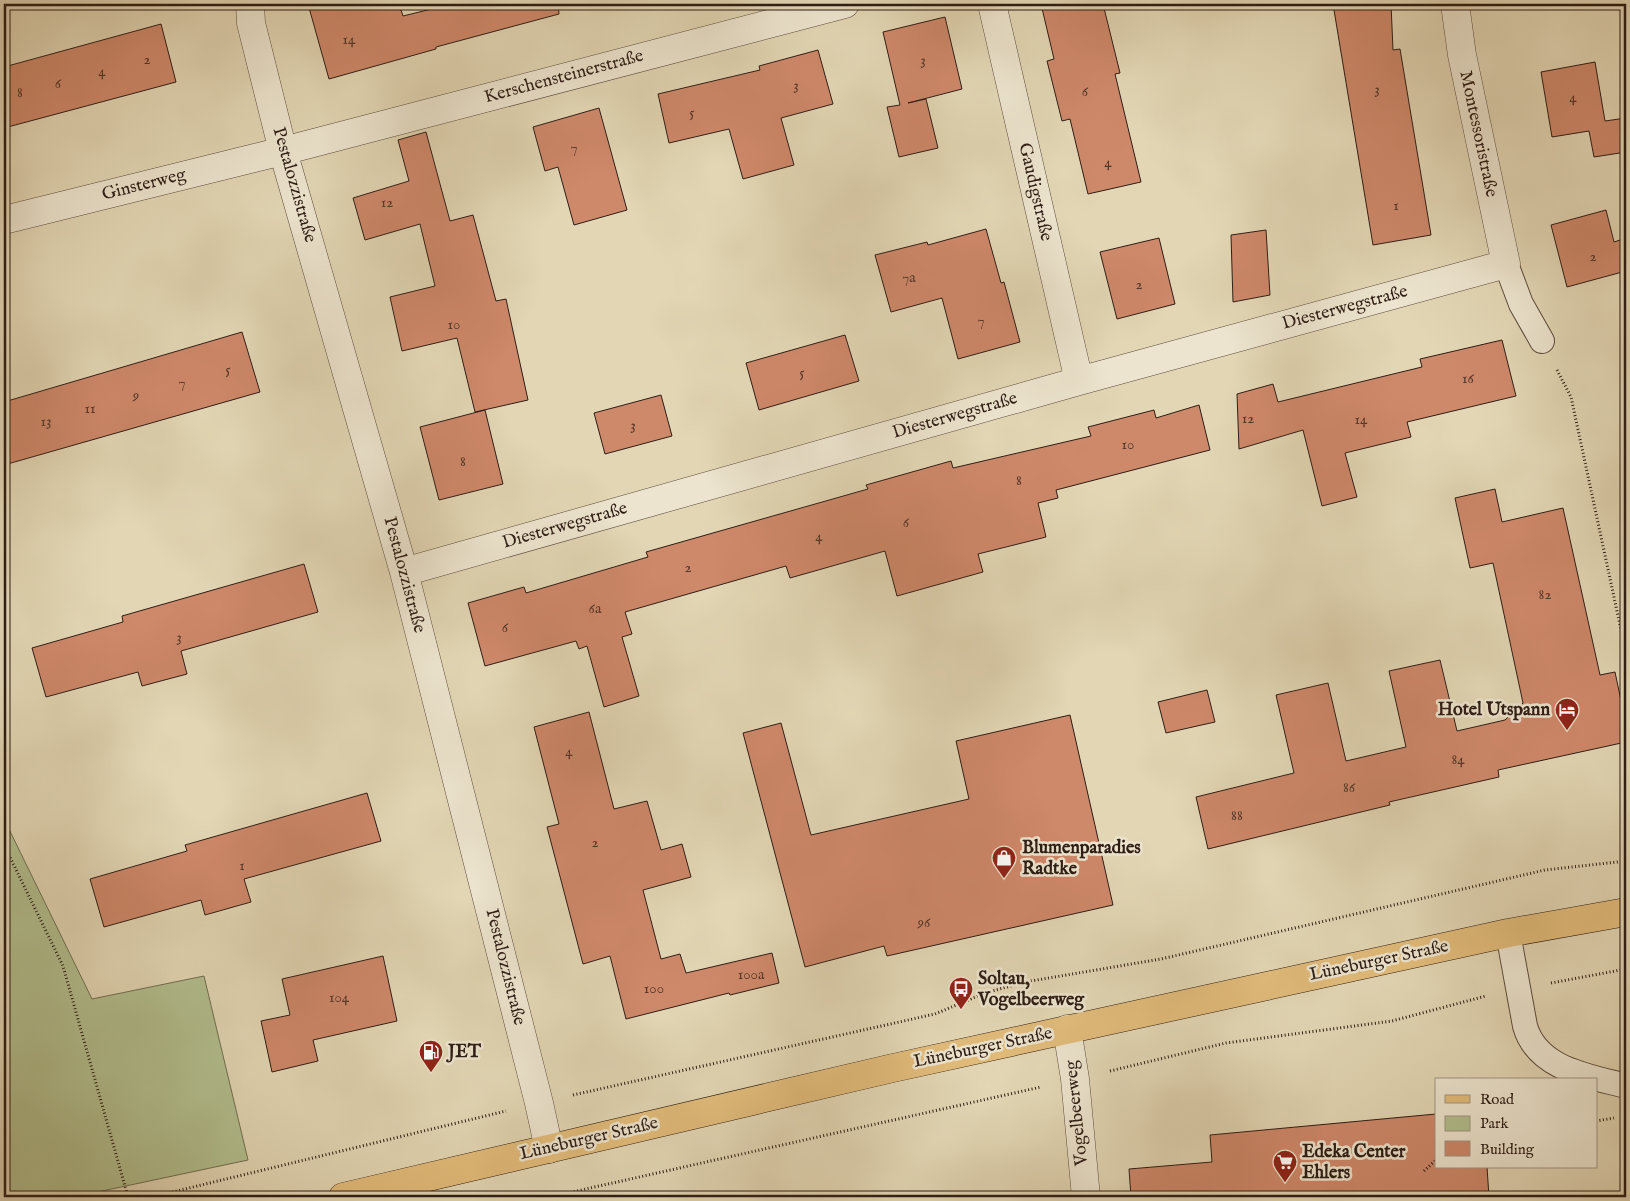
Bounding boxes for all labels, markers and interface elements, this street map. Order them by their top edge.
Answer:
house number: 14 [343,30,356,49]
street label: Kerschensteinerstraße [482,45,646,109]
house number: 2 [143,50,151,69]
house number: 3 [920,51,926,70]
house number: 4 [98,62,106,81]
street label: Montessoristraße [1453,69,1503,199]
house number: 6 [55,74,62,93]
house number: 3 [793,76,799,95]
house number: 3 [1374,80,1380,99]
house number: 6 [1082,82,1089,101]
house number: 8 [17,83,23,102]
house number: 4 [1569,88,1577,107]
house number: 5 [689,103,695,122]
street label: Pestalozzistraße [267,125,321,245]
house number: 7 [570,138,578,157]
street label: Gaudigstraße [1013,141,1057,243]
house number: 4 [1104,153,1112,172]
street label: Ginsterweg [100,163,189,207]
house number: 12 [381,193,393,212]
house number: 1 [1393,196,1399,215]
house number: 2 [1589,247,1597,266]
house number: 7a [902,268,916,287]
house number: 2 [1135,275,1143,294]
street label: Diesterwegstraße [1280,280,1410,336]
house number: 7 [977,311,985,330]
house number: 10 [448,315,460,334]
house number: 5 [225,360,231,379]
house number: 5 [799,363,805,382]
house number: 16 [1462,369,1475,388]
house number: 7 [178,373,186,392]
house number: 9 [132,386,139,405]
street label: Diesterwegstraße [890,387,1020,445]
house number: 11 [84,399,96,418]
house number: 12 [1242,409,1254,428]
house number: 14 [1355,410,1368,429]
house number: 13 [40,412,52,431]
house number: 3 [630,416,636,435]
house number: 10 [1122,435,1134,454]
house number: 8 [460,452,466,471]
house number: 8 [1016,471,1022,490]
street label: Diesterwegstraße [500,497,630,555]
house number: 6 [903,513,910,532]
street label: Pestalozzistraße [377,514,431,636]
house number: 4 [815,527,823,546]
house number: 2 [684,558,692,577]
house number: 82 [1539,585,1551,604]
house number: 6a [589,599,602,618]
house number: 6 [502,618,509,637]
house number: 3 [176,628,182,647]
hotel icon: Hotel Utspann [1554,697,1580,731]
place label: Hotel Utspann [1438,699,1550,722]
house number: 4 [565,742,573,761]
house number: 84 [1451,750,1465,769]
house number: 86 [1343,778,1356,797]
house number: 88 [1231,806,1243,825]
house number: 2 [591,833,599,852]
place label: Blumenparadies Radtke [1022,837,1141,881]
shop icon: Blumenparadies Radtke [991,845,1017,879]
house number: 1 [239,856,245,875]
street label: Pestalozzistraße [479,906,531,1028]
house number: 96 [917,913,931,932]
street label: Lüneburger Straße [1307,935,1451,987]
house number: 100a [738,965,765,984]
place label: Soltau, Vogelbeerweg [977,968,1085,1012]
bus stop icon: Soltau, Vogelbeerweg [948,976,974,1010]
house number: 100 [644,979,664,998]
house number: 104 [329,988,350,1007]
street label: Lüneburger Straße [911,1022,1055,1074]
fuel station icon: JET [418,1039,444,1073]
place label: JET [446,1041,482,1064]
street label: Vogelbeerweg [1060,1059,1094,1168]
legend [1435,1078,1598,1168]
text: Road [1480,1090,1515,1109]
street label: Lüneburger Straße [518,1112,660,1166]
text: Park [1480,1114,1510,1133]
text: Building [1480,1140,1535,1159]
place label: Edeka Center Ehlers [1302,1141,1406,1185]
supermarket icon: Edeka Center Ehlers [1272,1149,1298,1183]

